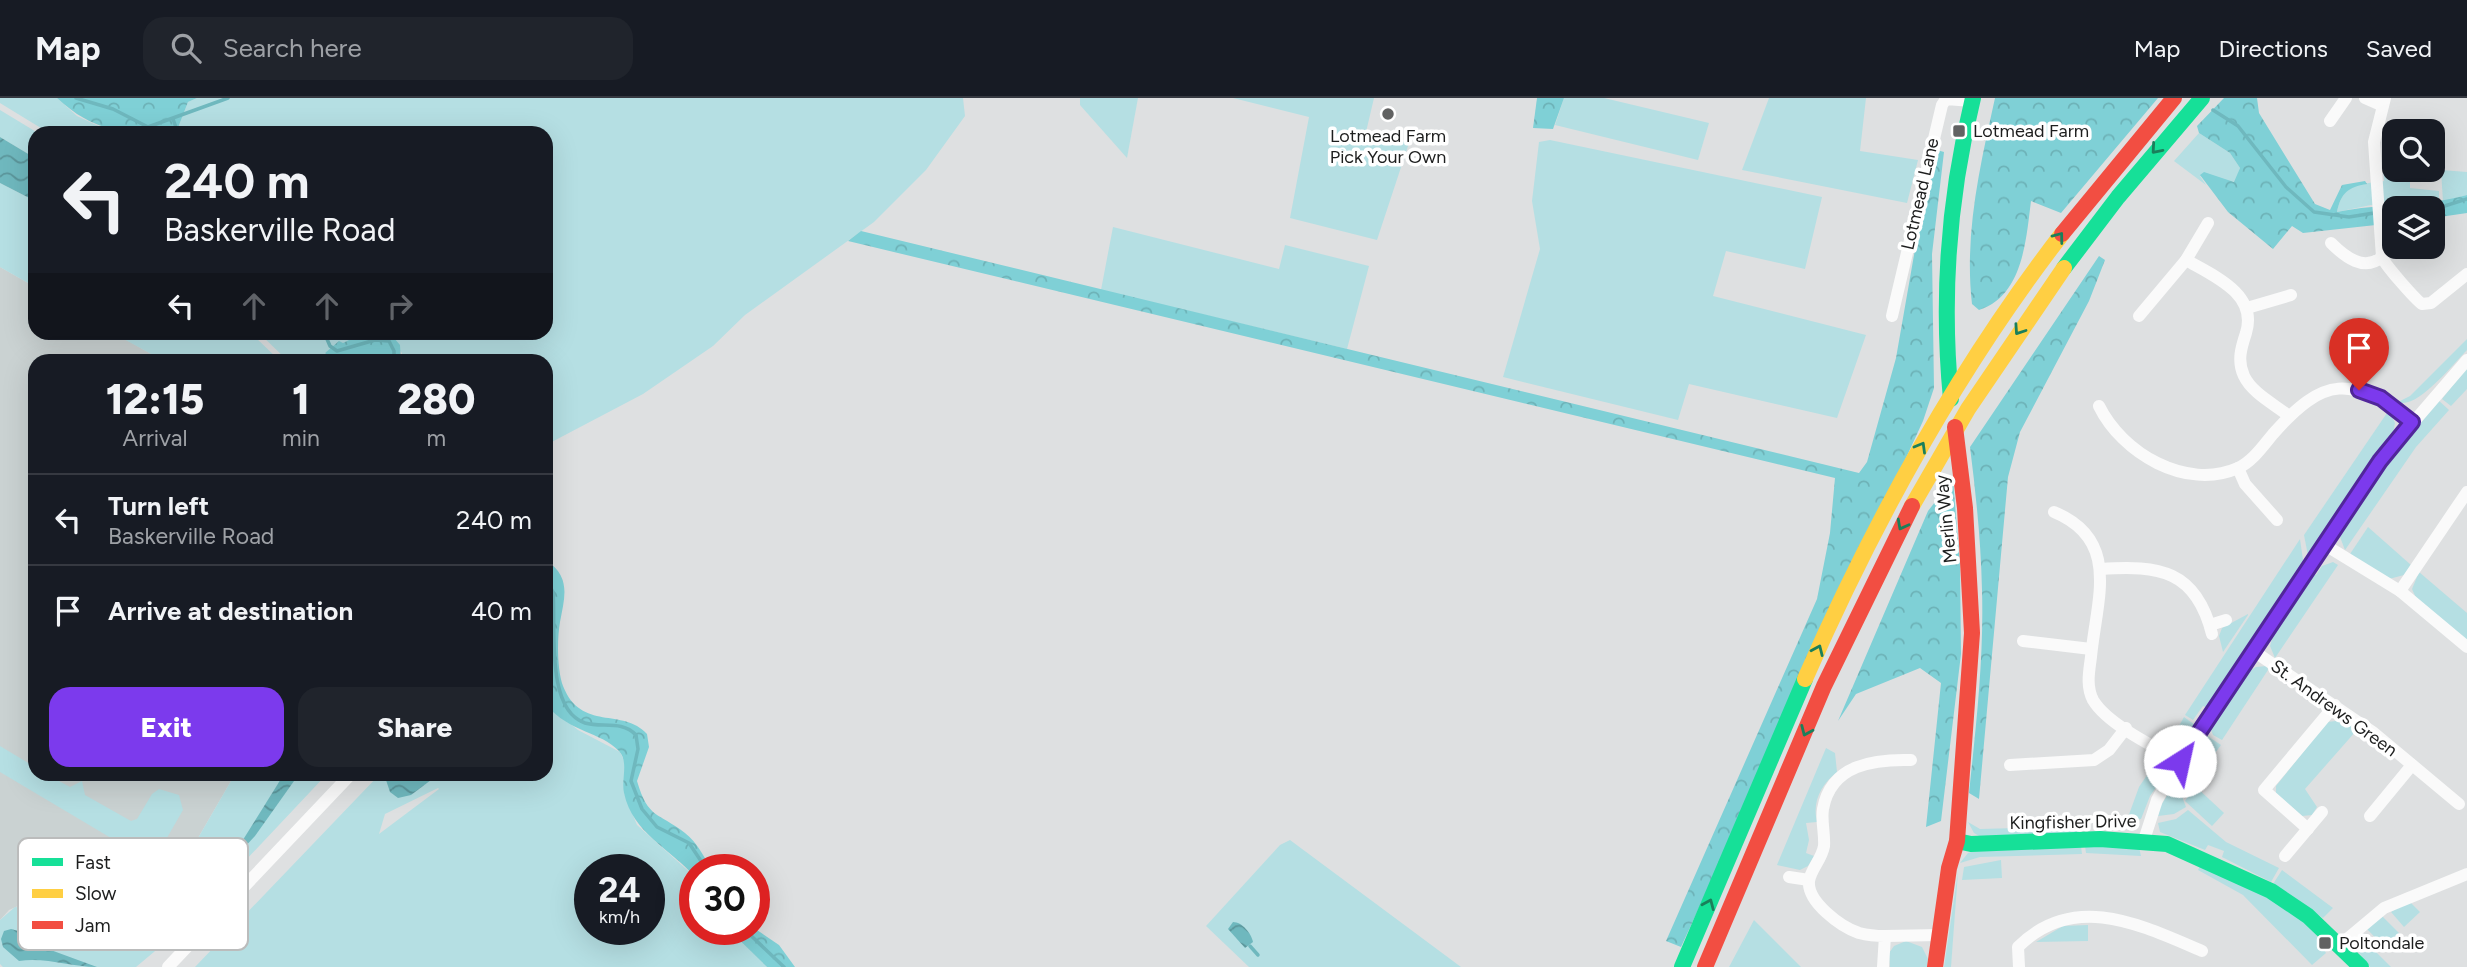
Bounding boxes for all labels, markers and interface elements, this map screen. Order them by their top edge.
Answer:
search box [143,17,633,80]
text: Map [35,29,101,68]
icon: search [167,29,205,67]
text: Search here [223,32,362,64]
text: Map [2134,34,2180,63]
text: Directions [2218,34,2328,63]
text: Saved [2366,34,2432,63]
marker: Lotmead Farm Pick Your Own [1380,106,1396,122]
map controls [2382,119,2445,259]
button: search [2382,119,2445,182]
place label: Lotmead Farm [1973,120,2089,142]
marker: Lotmead Farm [1951,123,1967,139]
place label: Lotmead Farm Pick Your Own [1330,125,1446,168]
street label: Lotmead Lane [1896,136,1944,252]
one-way arrow [2152,141,2164,154]
text: 240 m [164,151,310,210]
icon: left [49,154,140,245]
button: layers [2382,196,2445,259]
text: Baskerville Road [164,211,395,249]
one-way arrow [2051,232,2064,245]
icon: left [162,287,200,325]
icon: ahead [235,287,273,325]
icon: ahead [308,287,346,325]
icon: right [381,287,419,325]
pin [2329,318,2389,390]
one-way arrow [2015,322,2027,335]
icon: arrive [2340,329,2378,367]
text: 12:15 [106,374,204,425]
text: 1 [292,374,310,425]
text: 280 [398,374,475,425]
text: Arrival [123,424,188,452]
text: min [282,424,320,452]
text: m [427,424,446,452]
one-way arrow [1912,442,1925,455]
street label: Merlin Way [1930,473,1962,564]
text: Turn left [108,490,209,522]
icon: left [49,501,87,539]
text: 240 m [456,504,532,536]
one-way arrow [1896,518,1910,530]
text: Baskerville Road [108,522,274,550]
icon: arrive [49,592,87,630]
text: Arrive at destination [108,595,353,627]
text: 40 m [471,595,532,627]
one-way arrow [1809,645,1823,657]
street label: St. Andrews Green [2266,655,2402,761]
button: Exit [49,687,284,767]
button: Share [298,687,532,767]
one-way arrow [1800,724,1814,736]
position arrow [2143,724,2217,798]
street label: Kingfisher Drive [2009,810,2137,834]
legend [18,838,248,950]
text: Fast [75,851,111,874]
speed limit sign: 30 [679,854,770,945]
text: 24 [598,869,641,911]
text: Slow [75,882,117,905]
one-way arrow [1700,899,1714,911]
text: km/h [599,906,640,928]
text: Jam [75,914,111,937]
place label: Poltondale [2339,932,2425,954]
marker: Poltondale [2317,935,2333,951]

